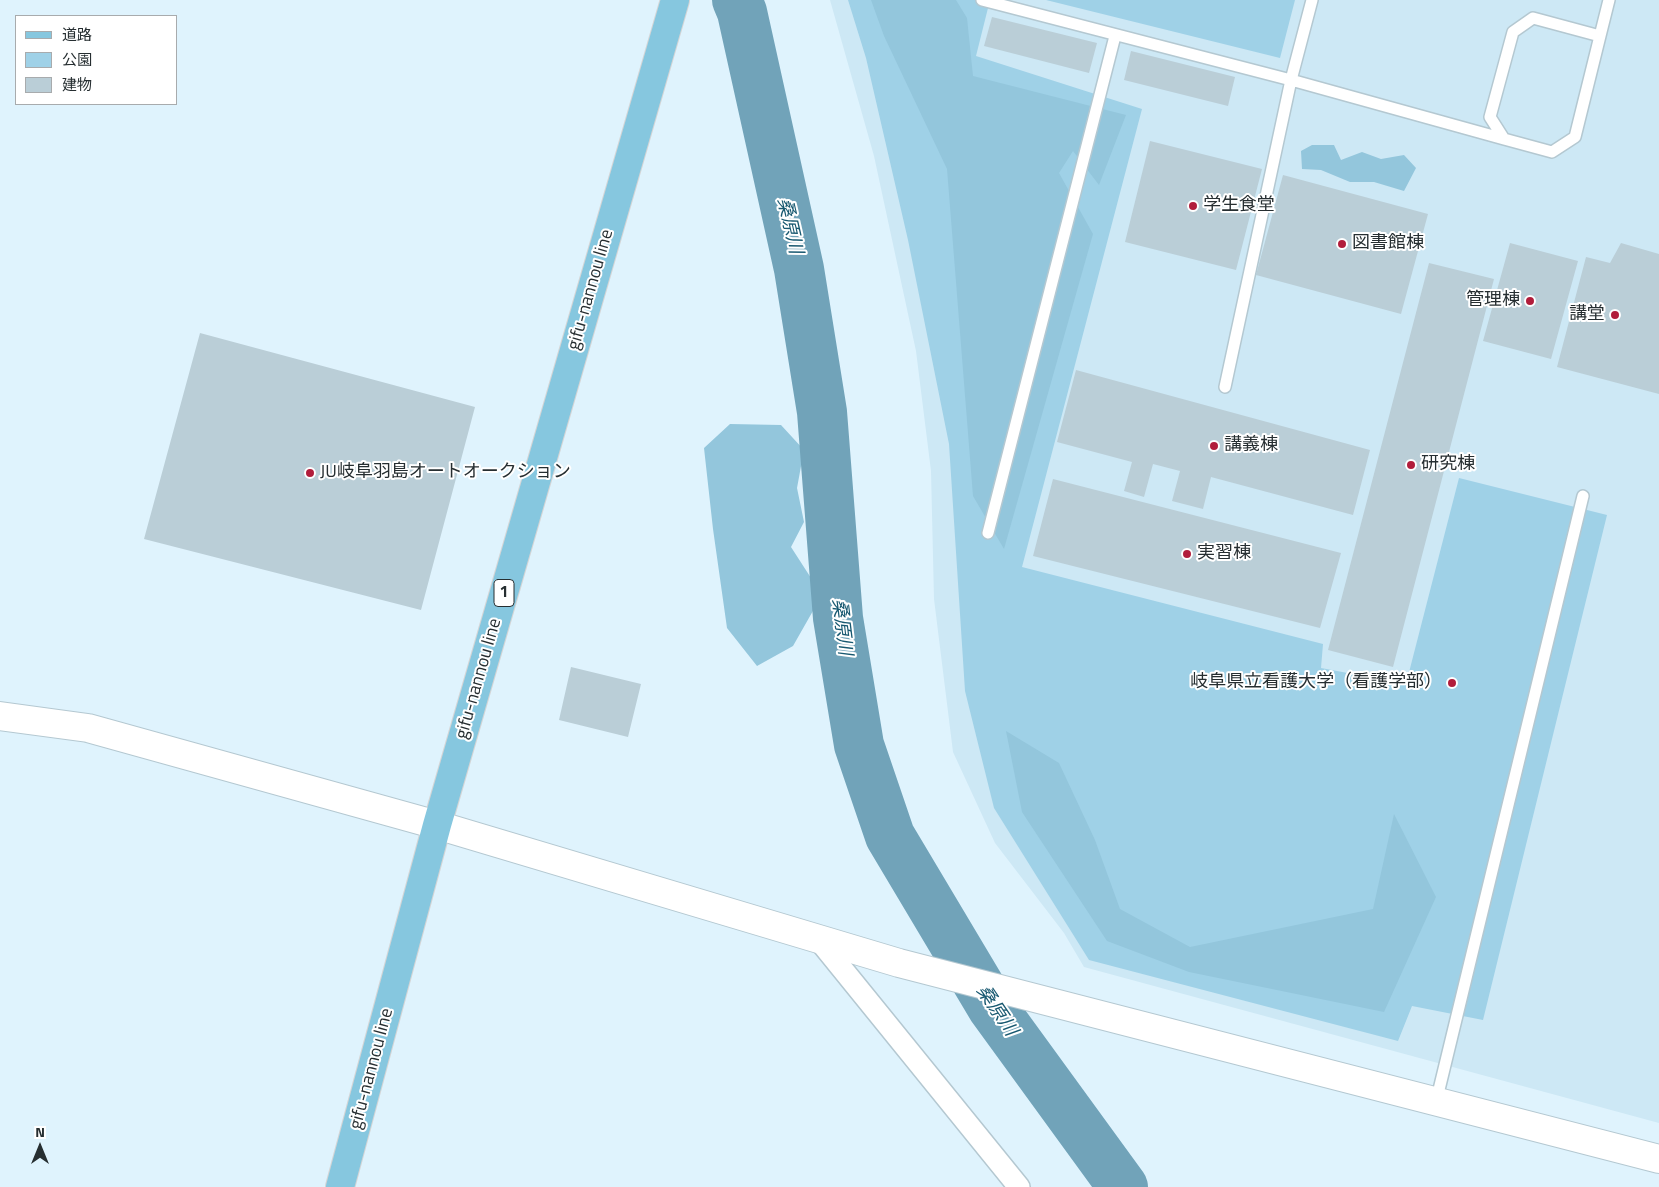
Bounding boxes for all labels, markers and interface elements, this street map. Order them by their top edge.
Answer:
legend [15,15,178,105]
text: 道路 [62,23,92,46]
text: 公園 [62,48,92,71]
text: 建物 [62,73,92,96]
place label: 学生食堂 [1203,195,1275,217]
water label: 桑原川 [771,196,807,256]
marker: 学生食堂 [1187,200,1199,212]
street label: gifu-nannou line [563,227,619,353]
place label: 図書館棟 [1352,233,1424,255]
marker: 図書館棟 [1336,238,1348,250]
place label: 管理棟 [1466,290,1520,312]
marker: 管理棟 [1524,295,1536,307]
place label: 講堂 [1569,304,1605,326]
marker: 講堂 [1609,309,1621,321]
place label: 講義棟 [1224,435,1278,457]
marker: 講義棟 [1208,440,1220,452]
place label: 研究棟 [1421,454,1475,476]
marker: 研究棟 [1405,459,1417,471]
place label: JU岐阜羽島オートオークション [320,462,571,484]
marker: JU岐阜羽島オートオークション [304,467,316,479]
place label: 実習棟 [1197,543,1251,565]
marker: 実習棟 [1181,548,1193,560]
road number: 1 [494,580,514,606]
water label: 桑原川 [826,597,856,657]
street label: gifu-nannou line [451,616,507,742]
place label: 岐阜県立看護大学（看護学部） [1190,672,1442,694]
marker: 岐阜県立看護大学（看護学部） [1446,677,1458,689]
water label: 桑原川 [971,981,1021,1041]
street label: gifu-nannou line [345,1006,399,1132]
text: N [35,1121,45,1142]
north arrow [15,1122,65,1172]

